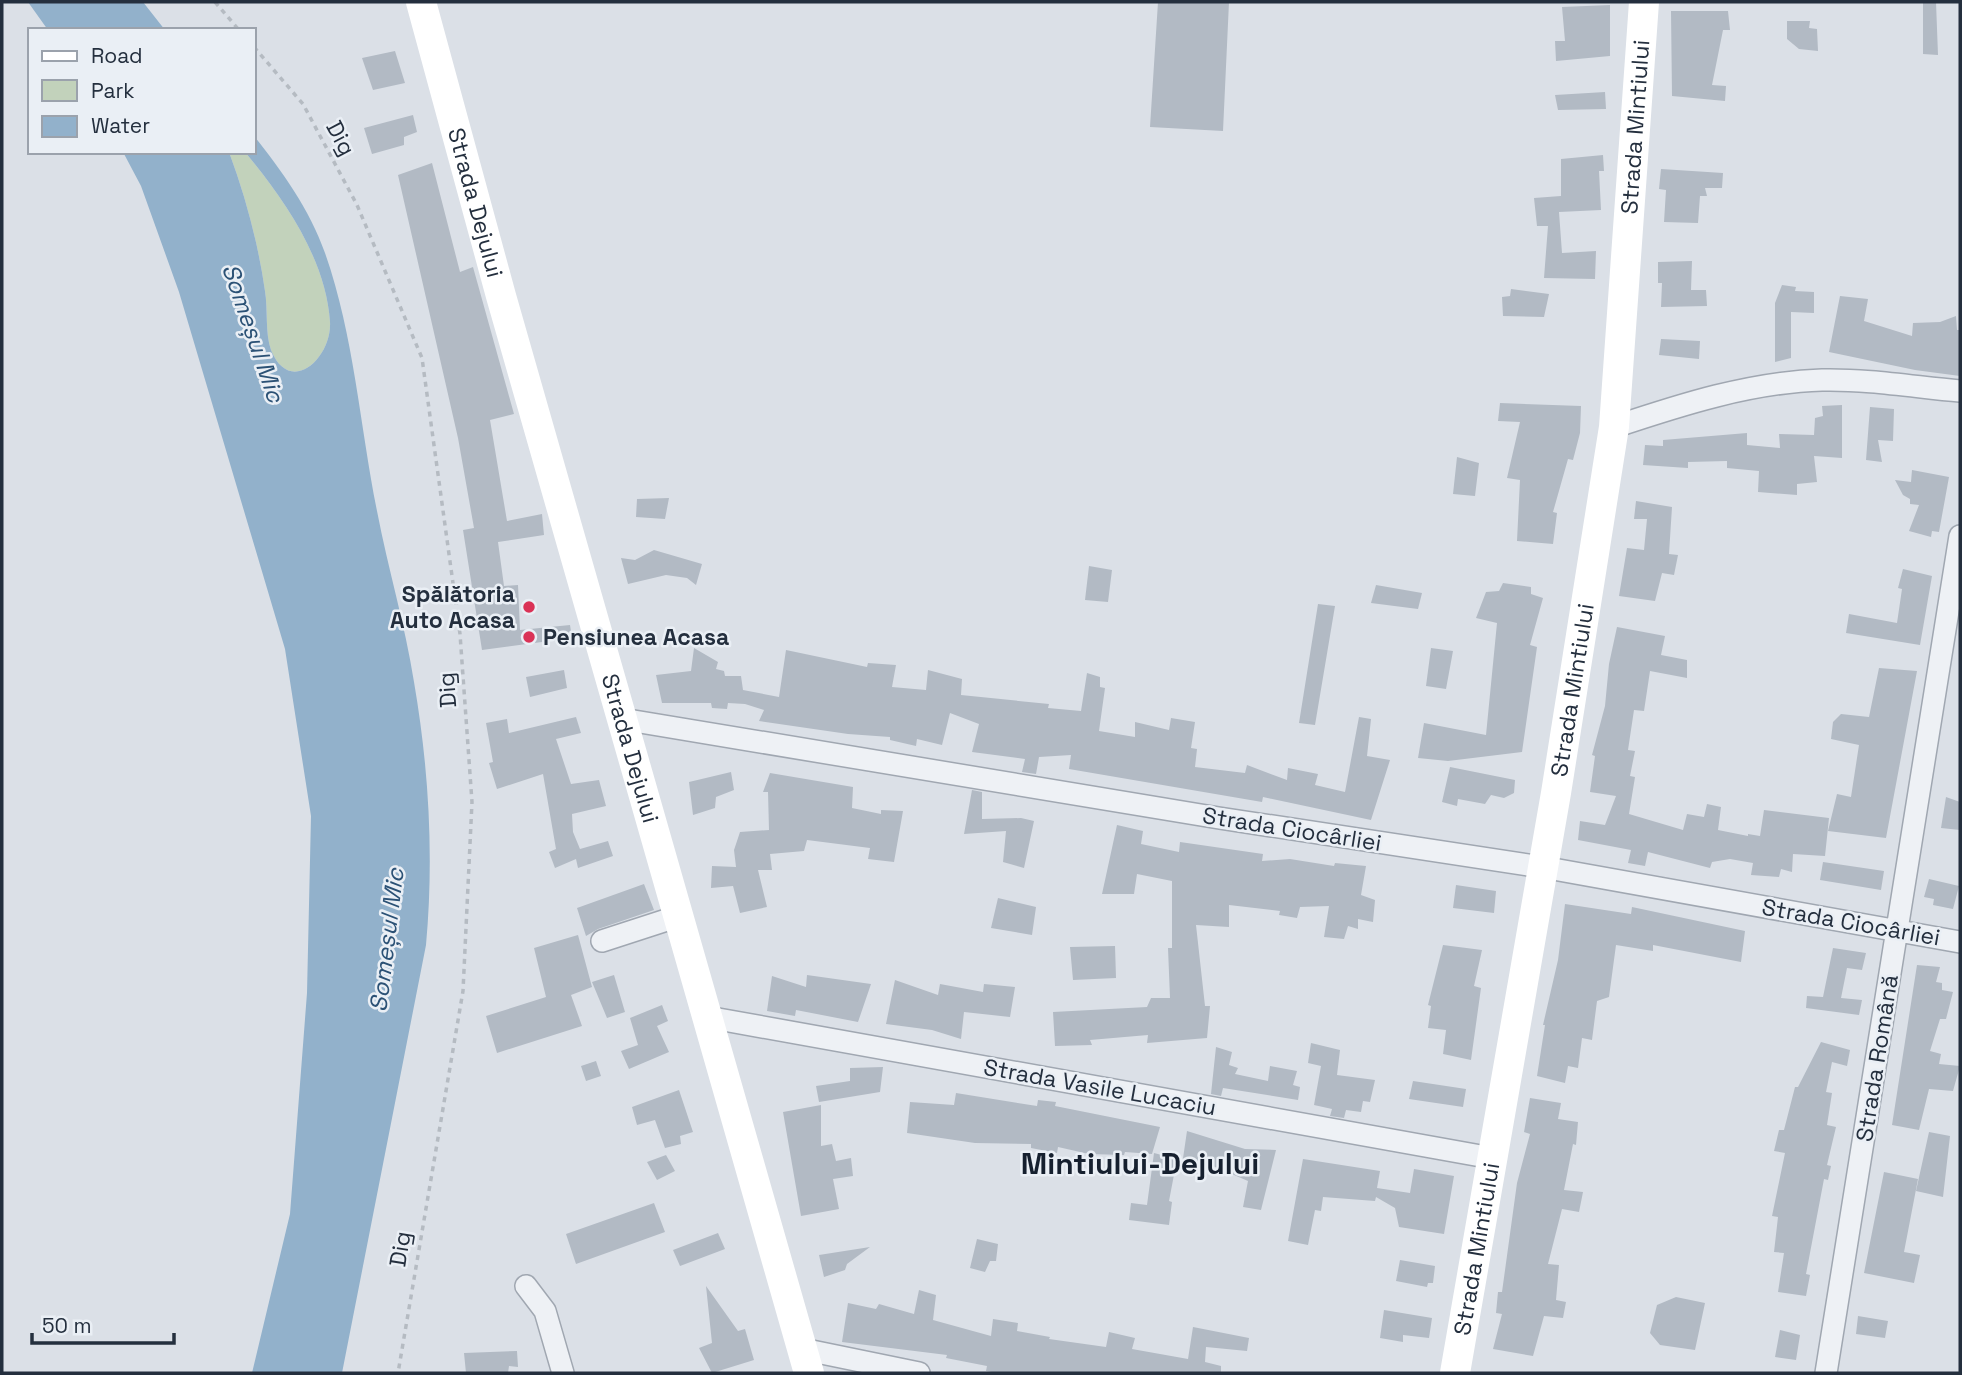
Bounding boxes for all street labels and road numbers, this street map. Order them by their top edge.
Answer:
street label: Strada Mintiului [1614,39,1656,215]
street label: Dig [319,115,363,161]
street label: Strada Dejului [441,125,510,281]
street label: Strada Mintiului [1544,601,1601,779]
street label: Strada Dejului [595,670,666,826]
street label: Dig [431,671,463,709]
street label: Strada Ciocârliei [1200,800,1384,858]
street label: Strada Ciocârliei [1759,892,1943,952]
street label: Strada Română [1849,972,1905,1144]
street label: Strada Vasile Lucaciu [981,1052,1219,1122]
street label: Strada Mintiului [1447,1160,1506,1338]
street label: Dig [382,1229,418,1269]

